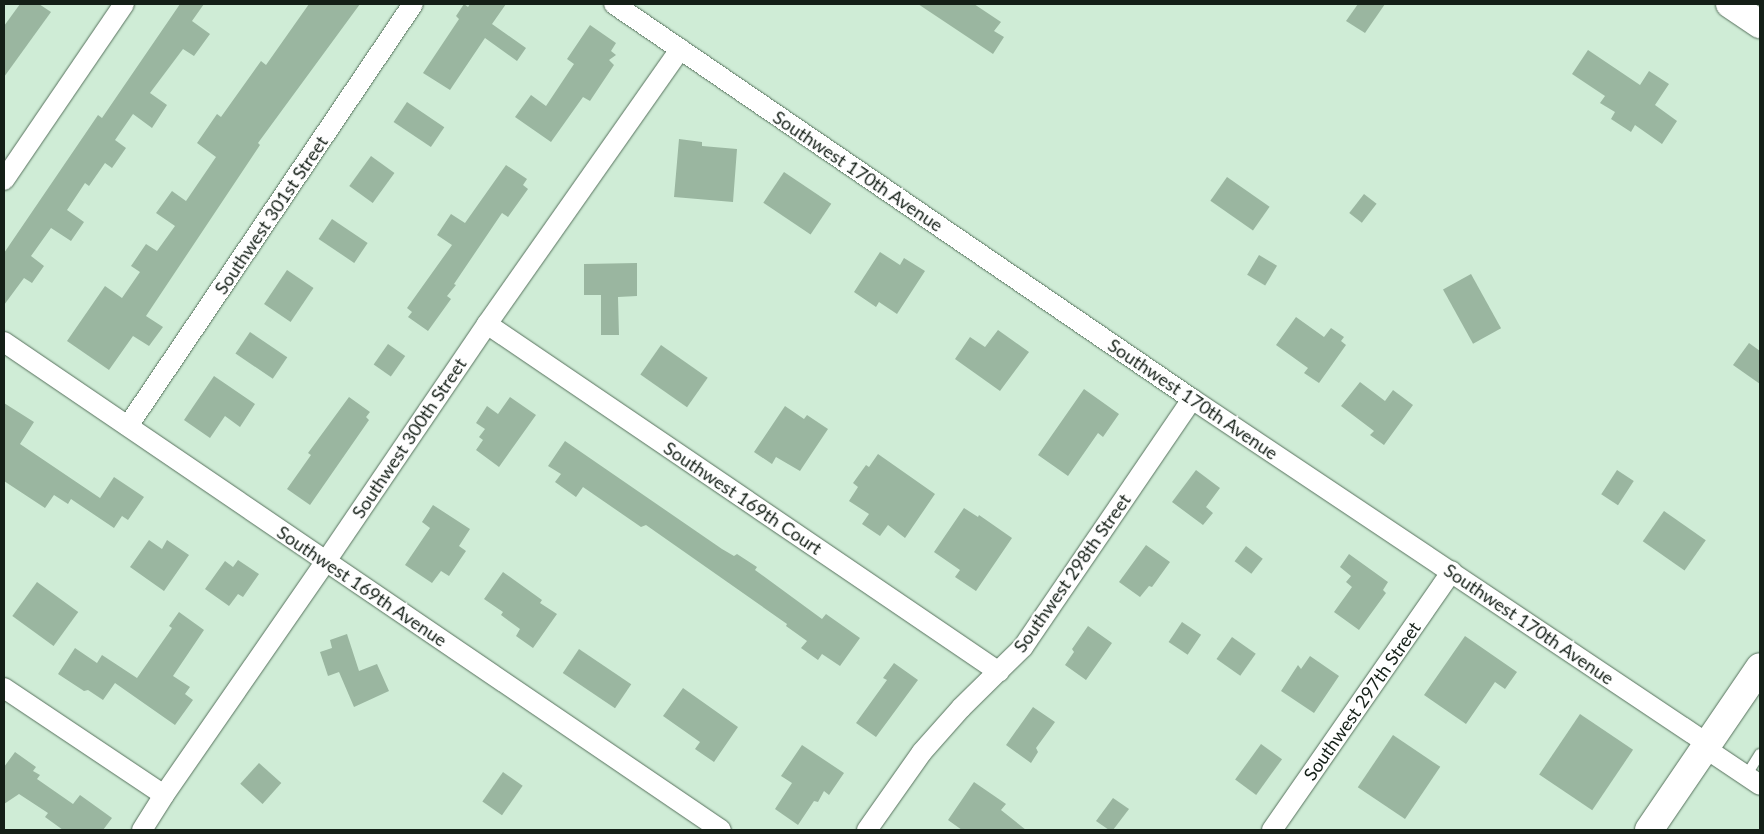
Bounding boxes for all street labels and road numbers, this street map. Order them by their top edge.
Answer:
street label: Southwest 170th Avenue [769,106,947,236]
street label: Southwest 301st Street [210,132,332,298]
street label: Southwest 170th Avenue [1104,334,1282,464]
street label: Southwest 300th Street [347,354,471,522]
street label: Southwest 169th Court [660,437,826,559]
street label: Southwest 298th Street [1009,490,1135,656]
street label: Southwest 169th Avenue [273,521,451,651]
street label: Southwest 170th Avenue [1440,559,1618,689]
street label: Southwest 297th Street [1299,618,1425,784]

